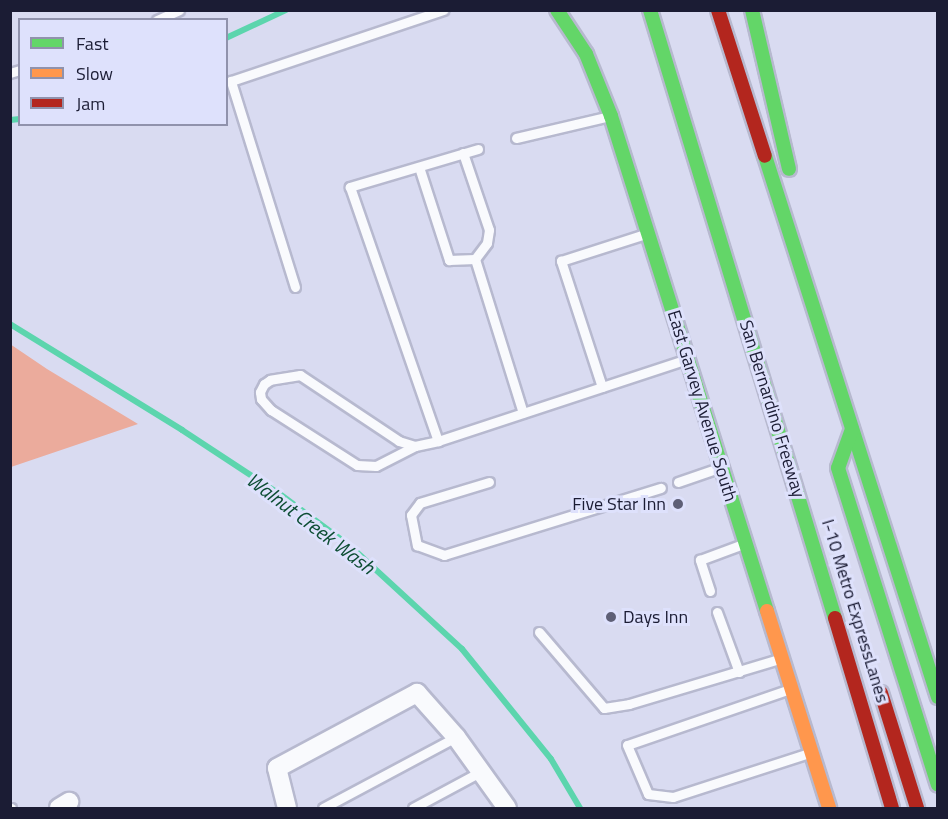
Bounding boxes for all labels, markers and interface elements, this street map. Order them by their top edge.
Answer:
legend [18,18,228,126]
text: Fast [76,30,109,57]
text: Slow [76,60,113,87]
text: Jam [76,90,105,117]
street label: East Garvey Avenue South [663,308,741,504]
street label: San Bernardino Freeway [735,318,809,500]
water label: Walnut Creek Wash [242,467,380,579]
place label: Five Star Inn [572,493,666,515]
marker: Five Star Inn [671,497,685,511]
street label: I-10 Metro ExpressLanes [817,517,893,705]
place label: Days Inn [623,606,688,628]
marker: Days Inn [604,610,618,624]

